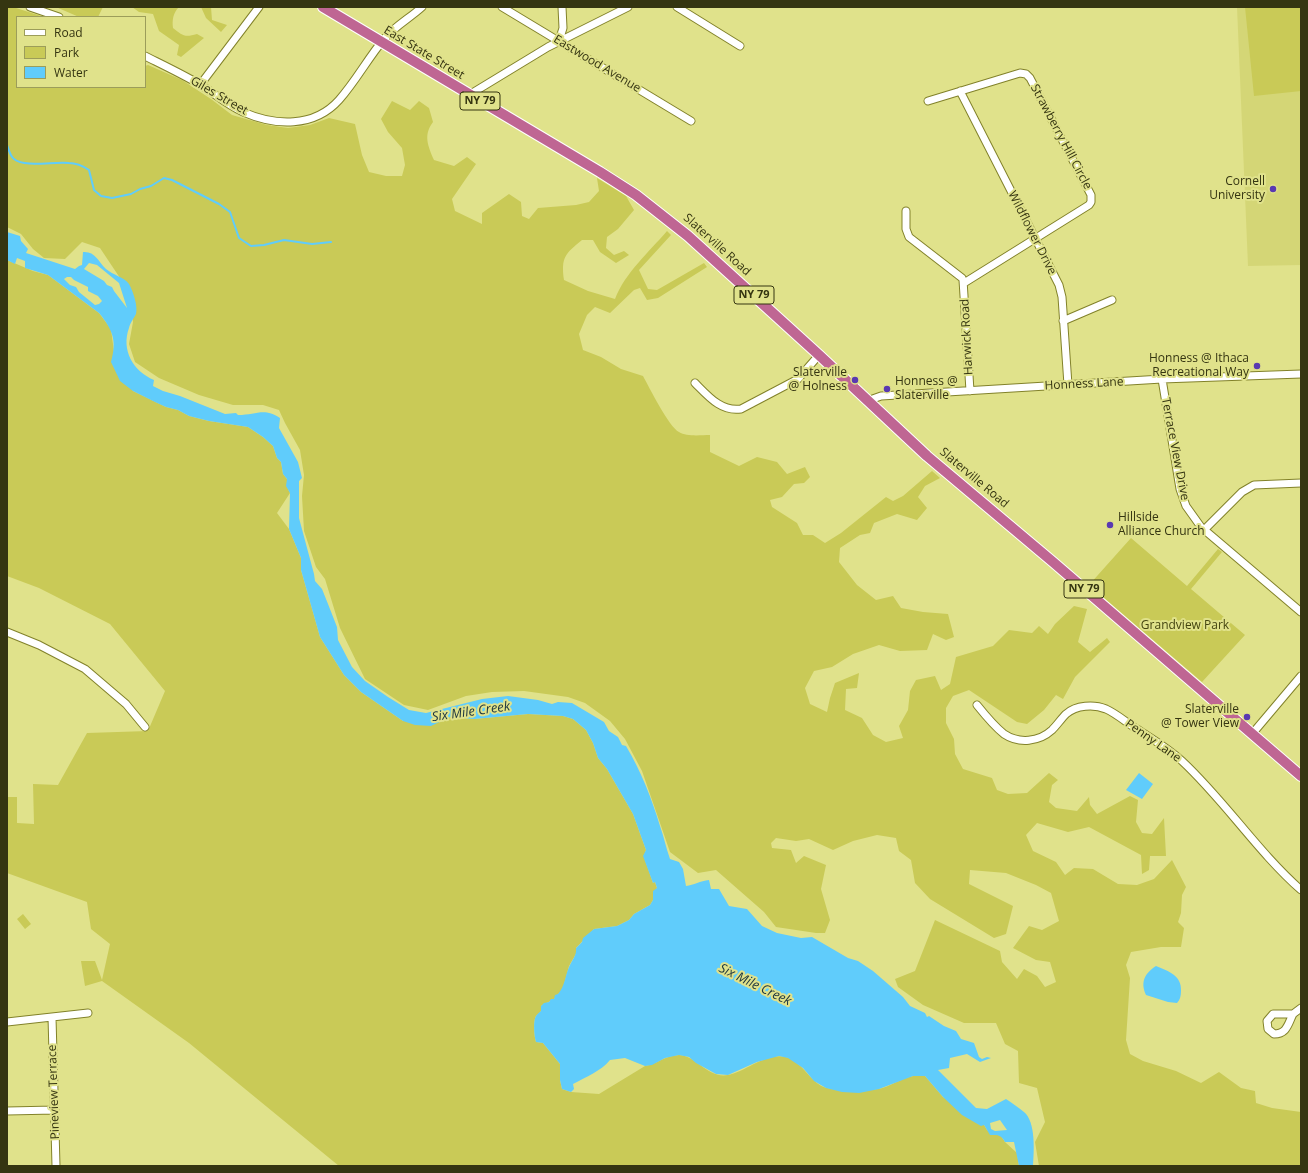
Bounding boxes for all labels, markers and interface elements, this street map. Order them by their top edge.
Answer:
legend [16,16,146,88]
street label: East State Street [381,23,467,83]
text: Road [54,24,83,41]
street label: Eastwood Avenue [551,32,643,96]
text: Park [54,44,79,61]
text: Water [54,64,88,81]
street label: Giles Street [188,74,250,118]
street label: Strawberry Hill Circle [1027,82,1095,192]
road number: NY 79 [460,92,500,110]
place label: Cornell University [1209,175,1265,203]
marker: Cornell University [1268,184,1278,194]
street label: Wildflower Drive [1005,189,1059,277]
street label: Slaterville Road [680,211,754,279]
road number: NY 79 [734,286,774,304]
street label: Harwick Road [958,298,976,376]
place label: Honness @ Ithaca Recreational Way [1149,352,1249,380]
marker: Honness @ Ithaca Recreational Way [1252,361,1262,371]
place label: Slaterville @ Holness [788,366,847,394]
marker: Slaterville @ Holness [850,375,860,385]
place label: Honness @ Slaterville [895,375,958,403]
street label: Honness Lane [1044,375,1124,393]
marker: Honness @ Slaterville [882,384,892,394]
street label: Terrace View Drive [1158,397,1192,501]
street label: Slaterville Road [937,445,1011,511]
place label: Hillside Alliance Church [1118,511,1205,539]
marker: Hillside Alliance Church [1105,520,1115,530]
road number: NY 79 [1064,580,1104,598]
park label: Grandview Park [1141,619,1229,633]
water label: Six Mile Creek [431,699,511,725]
place label: Slaterville @ Tower View [1161,703,1239,731]
marker: Slaterville @ Tower View [1242,712,1252,722]
street label: Penny Lane [1122,717,1184,765]
water label: Six Mile Creek [716,961,794,1009]
street label: Pineview Terrace [45,1044,63,1140]

